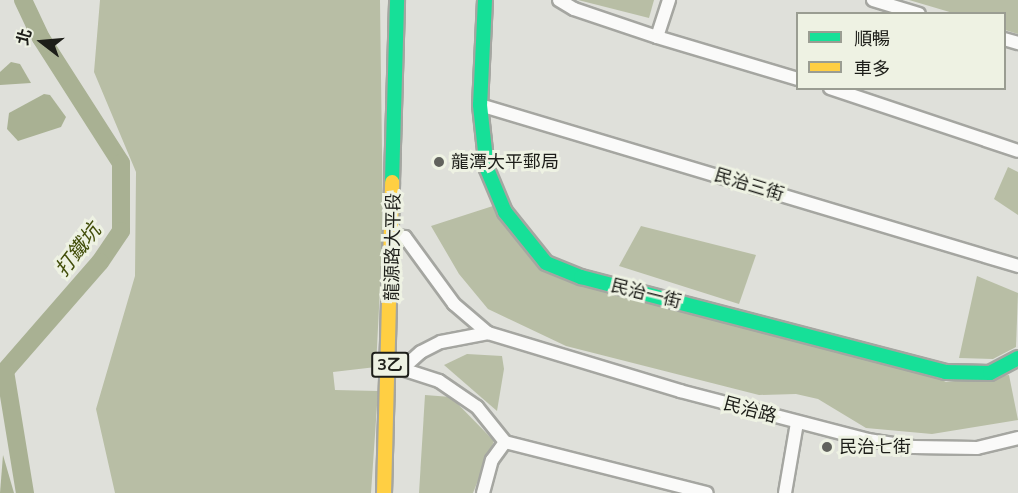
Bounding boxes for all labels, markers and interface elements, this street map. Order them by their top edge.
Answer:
north arrow [12,12,72,72]
legend [796,12,1006,90]
text: 北 [12,26,37,48]
text: 順暢 [854,27,890,51]
text: 車多 [854,57,890,81]
place label: 龍潭大平郵局 [451,151,559,173]
marker: 龍潭大平郵局 [432,155,446,169]
street label: 民治三街 [711,164,787,206]
street label: 龍源路大平段 [381,193,405,301]
water label: 打鐵坑 [50,219,106,281]
street label: 民治一街 [608,275,684,313]
road number: 3乙 [370,352,410,378]
street label: 民治路 [721,393,779,427]
place label: 民治七街 [839,436,911,458]
marker: 民治七街 [820,440,834,454]

